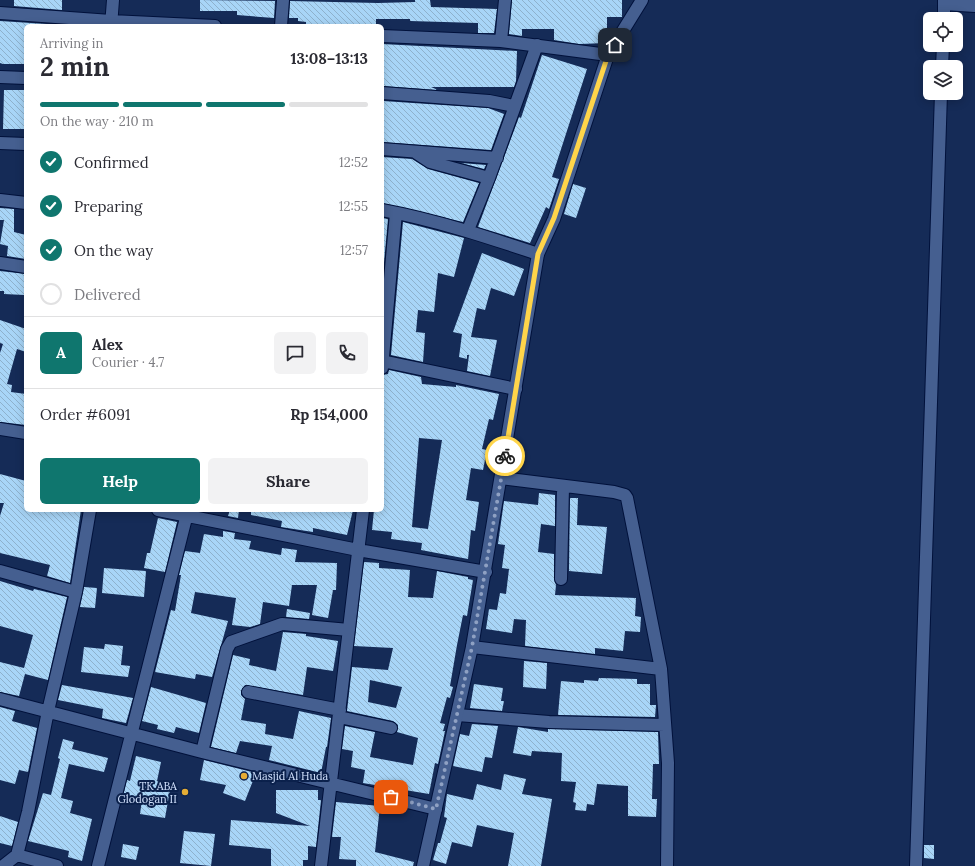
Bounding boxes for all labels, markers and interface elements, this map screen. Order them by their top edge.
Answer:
map controls [923,12,963,100]
button: locate [923,12,963,52]
pin [598,28,632,62]
icon: home [604,34,626,56]
text: Arriving in [40,35,103,52]
text: 13:08–13:13 [290,49,368,68]
text: 2 min [40,50,110,83]
button: layers [923,60,963,100]
text: On the way · 210 m [40,113,154,130]
icon: check [40,151,62,173]
text: Confirmed [74,153,149,172]
text: 12:52 [339,154,368,171]
icon: check [40,195,62,217]
text: Preparing [74,197,142,216]
text: 12:55 [339,198,368,215]
icon: check [40,239,62,261]
text: On the way [74,241,153,260]
text: 12:57 [340,242,368,259]
text: Delivered [74,285,141,304]
button: chat [274,332,316,374]
button: phone [326,332,368,374]
text: Alex [92,335,123,354]
text: A [56,343,66,362]
text: Courier · 4.7 [92,354,164,371]
text: Order #6091 [40,405,130,424]
text: Rp 154,000 [290,405,368,424]
courier [485,436,525,476]
icon: bike [494,445,516,467]
button: Help [40,458,200,504]
button: Share [208,458,368,504]
place label: Masjid Al Huda [252,769,329,783]
marker: Masjid Al Huda [239,771,249,781]
place label: TK ABA Glodogan II [117,779,178,806]
pin [374,780,408,814]
icon: bag [380,786,402,808]
marker: TK ABA Glodogan II [180,787,190,797]

